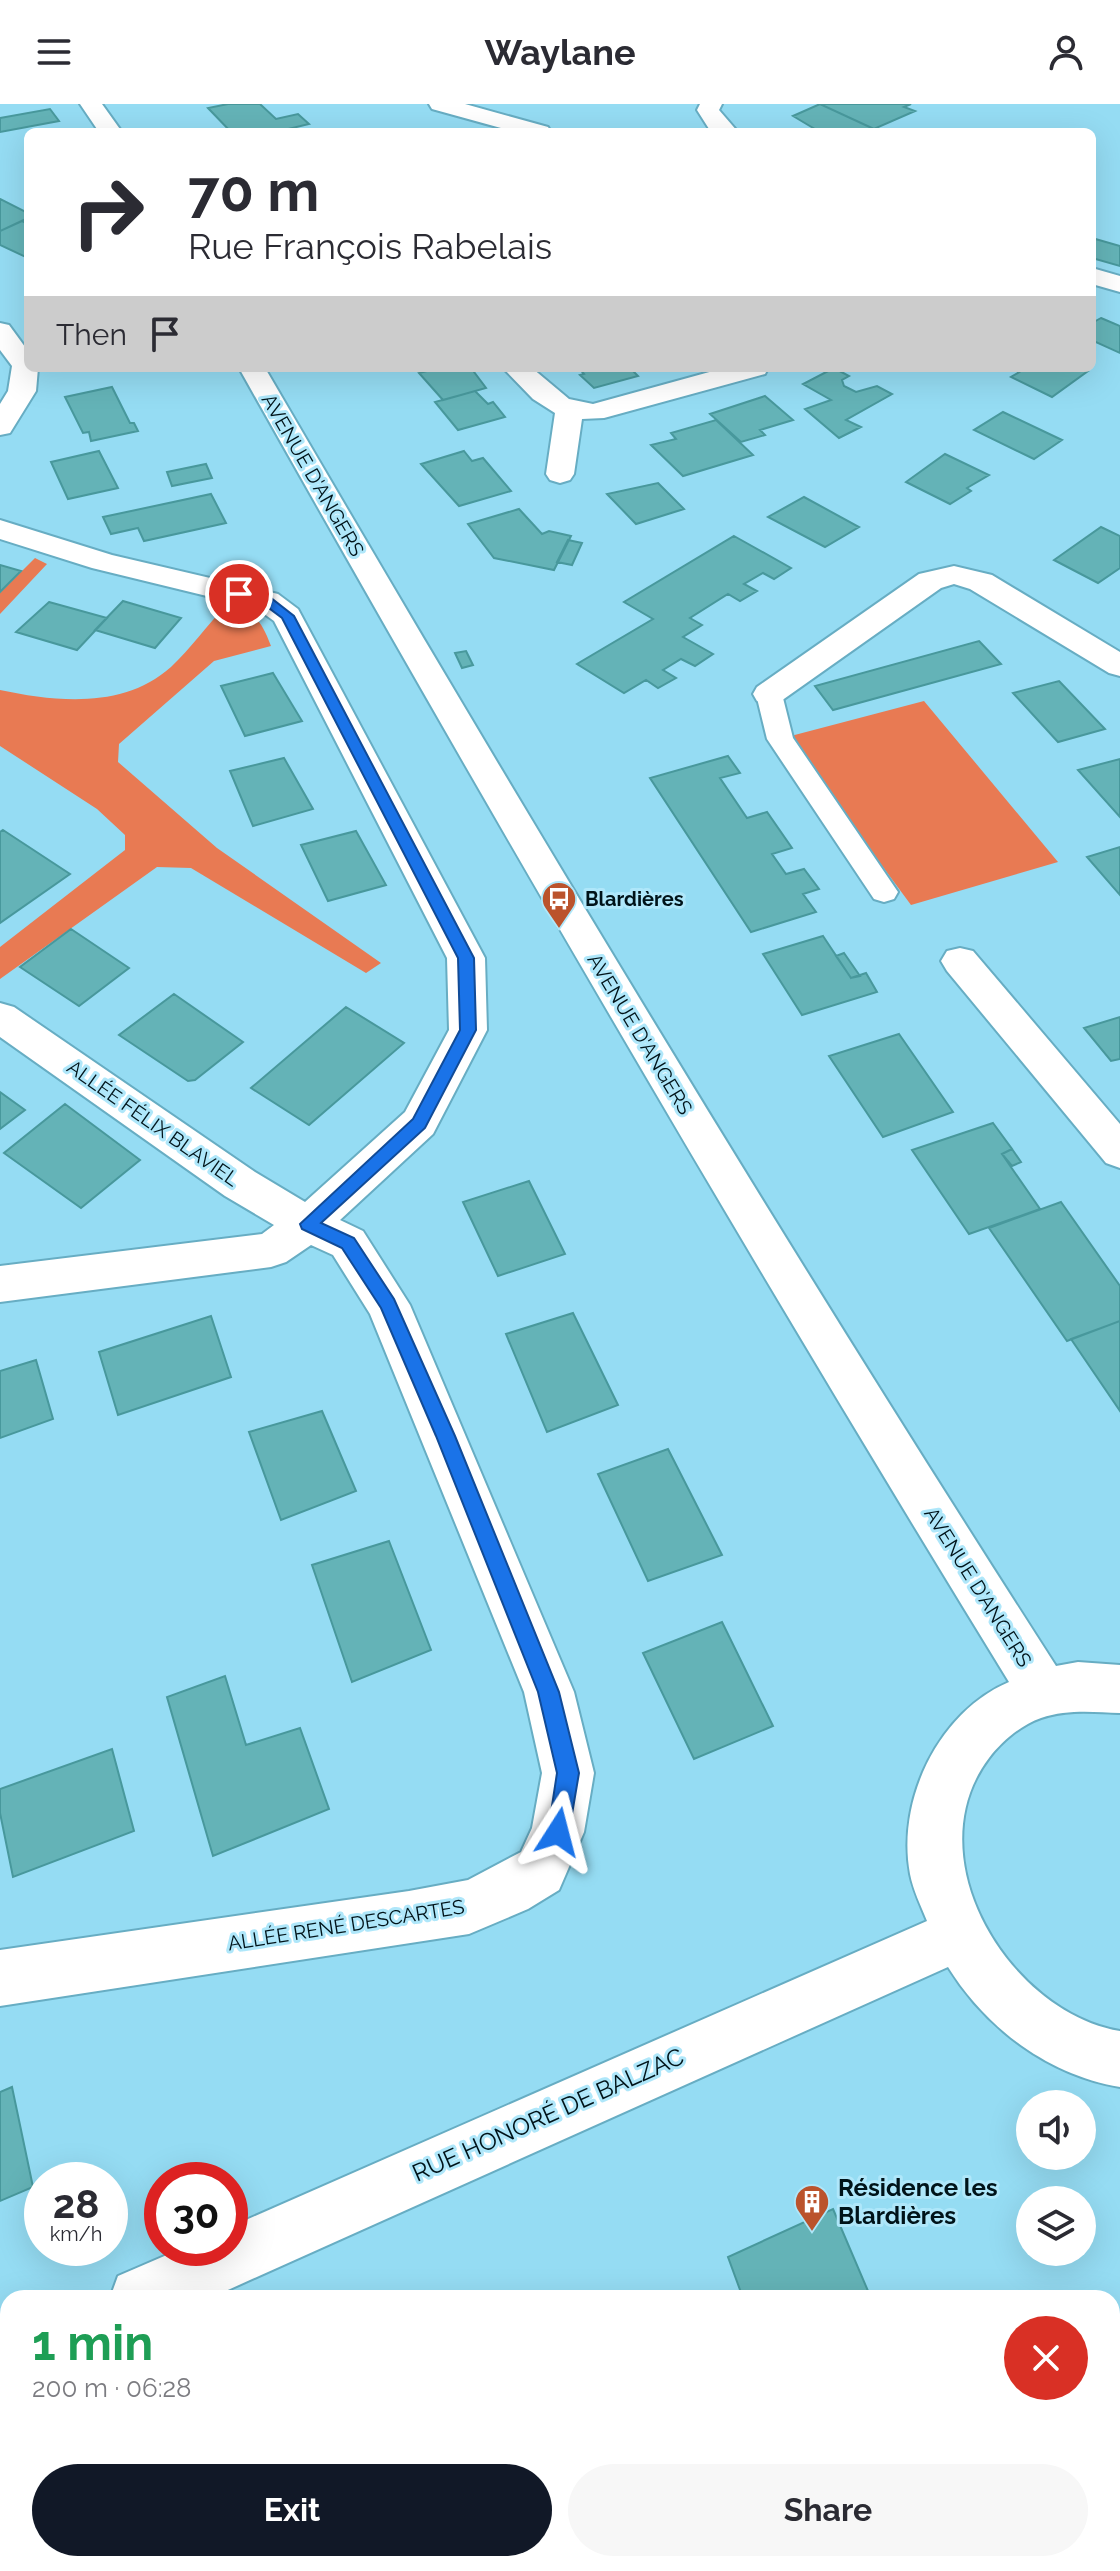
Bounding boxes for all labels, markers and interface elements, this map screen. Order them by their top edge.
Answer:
icon: menu [32,30,76,74]
icon: person [1044,30,1088,74]
text: Waylane [485,31,635,73]
text: 70 m [188,158,319,224]
icon: right [56,160,160,264]
text: Rue François Rabelais [188,225,552,267]
icon: arrive [143,312,187,356]
text: Then [56,317,127,352]
street label: AVENUE D'ANGERS [257,390,369,560]
pin [205,560,273,628]
icon: arrive [217,572,261,616]
bus stop icon: Blardières [540,880,578,930]
place label: Blardières [585,887,684,911]
street label: AVENUE D'ANGERS [582,949,698,1119]
street label: ALLÉE FÉLIX BLAVIEL [63,1055,244,1192]
street label: AVENUE D'ANGERS [919,1503,1037,1671]
position arrow [516,1790,600,1874]
street label: ALLÉE RENÉ DESCARTES [226,1894,466,1956]
street label: RUE HONORÉ DE BALZAC [408,2041,688,2188]
map controls [1016,2090,1096,2266]
button: sound [1016,2090,1096,2170]
speed limit sign: 30 [144,2162,248,2266]
place label: Résidence les Blardières [838,2173,998,2230]
text: 28 [53,2180,99,2227]
building icon: Résidence les Blardières [793,2183,831,2233]
button: layers [1016,2186,1096,2266]
text: km/h [50,2222,102,2246]
text: 1 min [32,2315,153,2371]
button: close [1004,2316,1088,2400]
text: 200 m · 06:28 [32,2373,192,2403]
button: Exit [32,2464,552,2556]
button: Share [568,2464,1088,2556]

